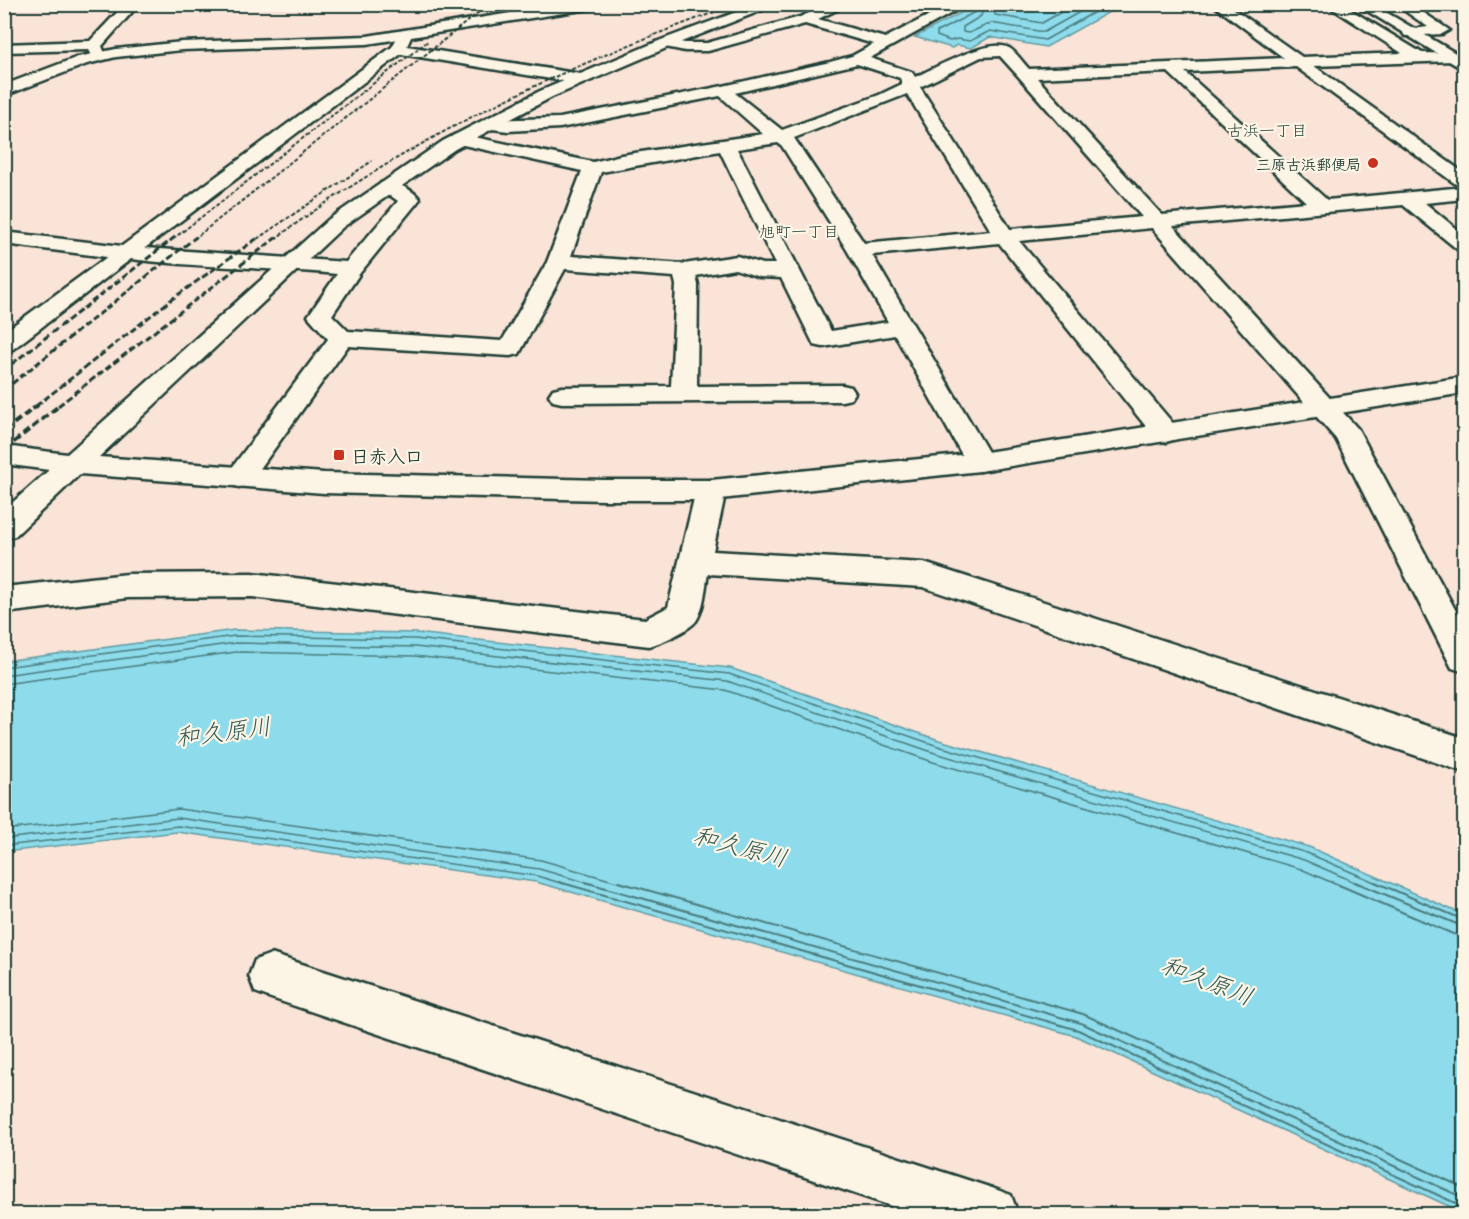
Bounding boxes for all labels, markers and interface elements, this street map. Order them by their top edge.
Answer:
district label: 古浜一丁目 [1227,117,1307,141]
place label: 三原古浜郵便局 [1256,152,1361,175]
marker: 三原古浜郵便局 [1366,156,1380,170]
district label: 旭町一丁目 [759,218,839,242]
place label: 日赤入口 [351,442,423,469]
marker: 日赤入口 [332,448,346,462]
water label: 和久原川 [173,706,273,754]
water label: 和久原川 [690,815,792,875]
water label: 和久原川 [1157,945,1259,1013]

